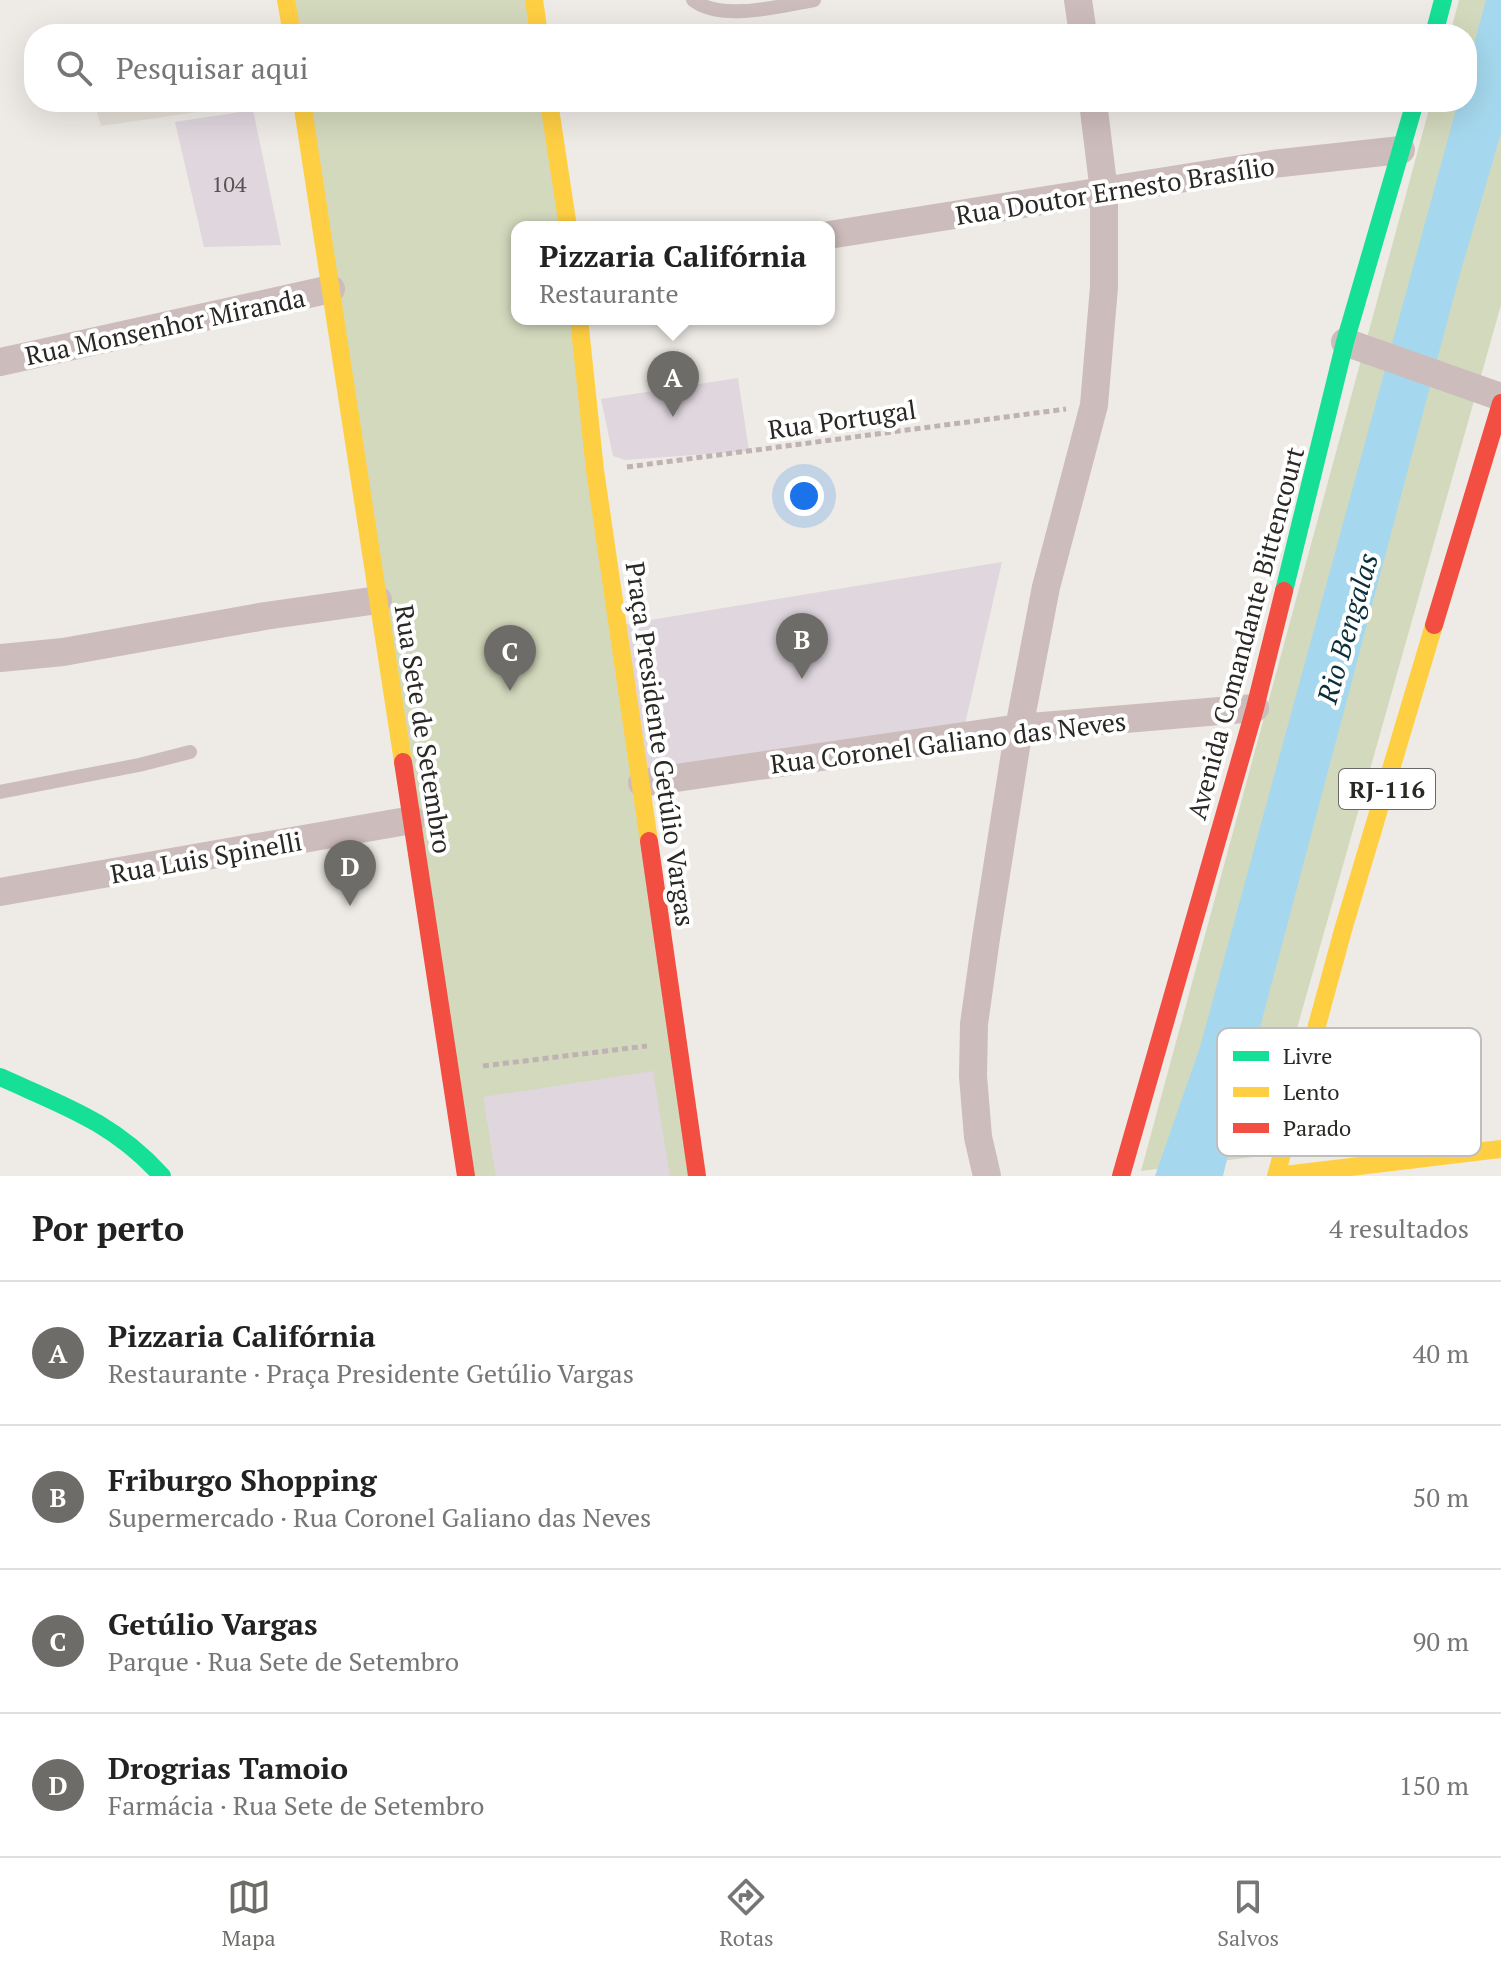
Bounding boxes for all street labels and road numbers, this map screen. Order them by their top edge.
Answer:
street label: Rua Doutor Ernesto Brasílio [953,148,1277,232]
street label: Rua Monsenhor Miranda [22,280,308,372]
street label: Rua Portugal [766,392,918,446]
street label: Avenida Comandante Bittencourt [1179,443,1311,823]
street label: Praça Presidente Getúlio Vargas [619,560,703,928]
street label: Rua Sete de Setembro [388,602,460,856]
street label: Rua Coronel Galiano das Neves [768,703,1128,781]
road number: RJ-116 [1339,769,1435,809]
street label: Rua Luis Spinelli [108,823,304,891]

